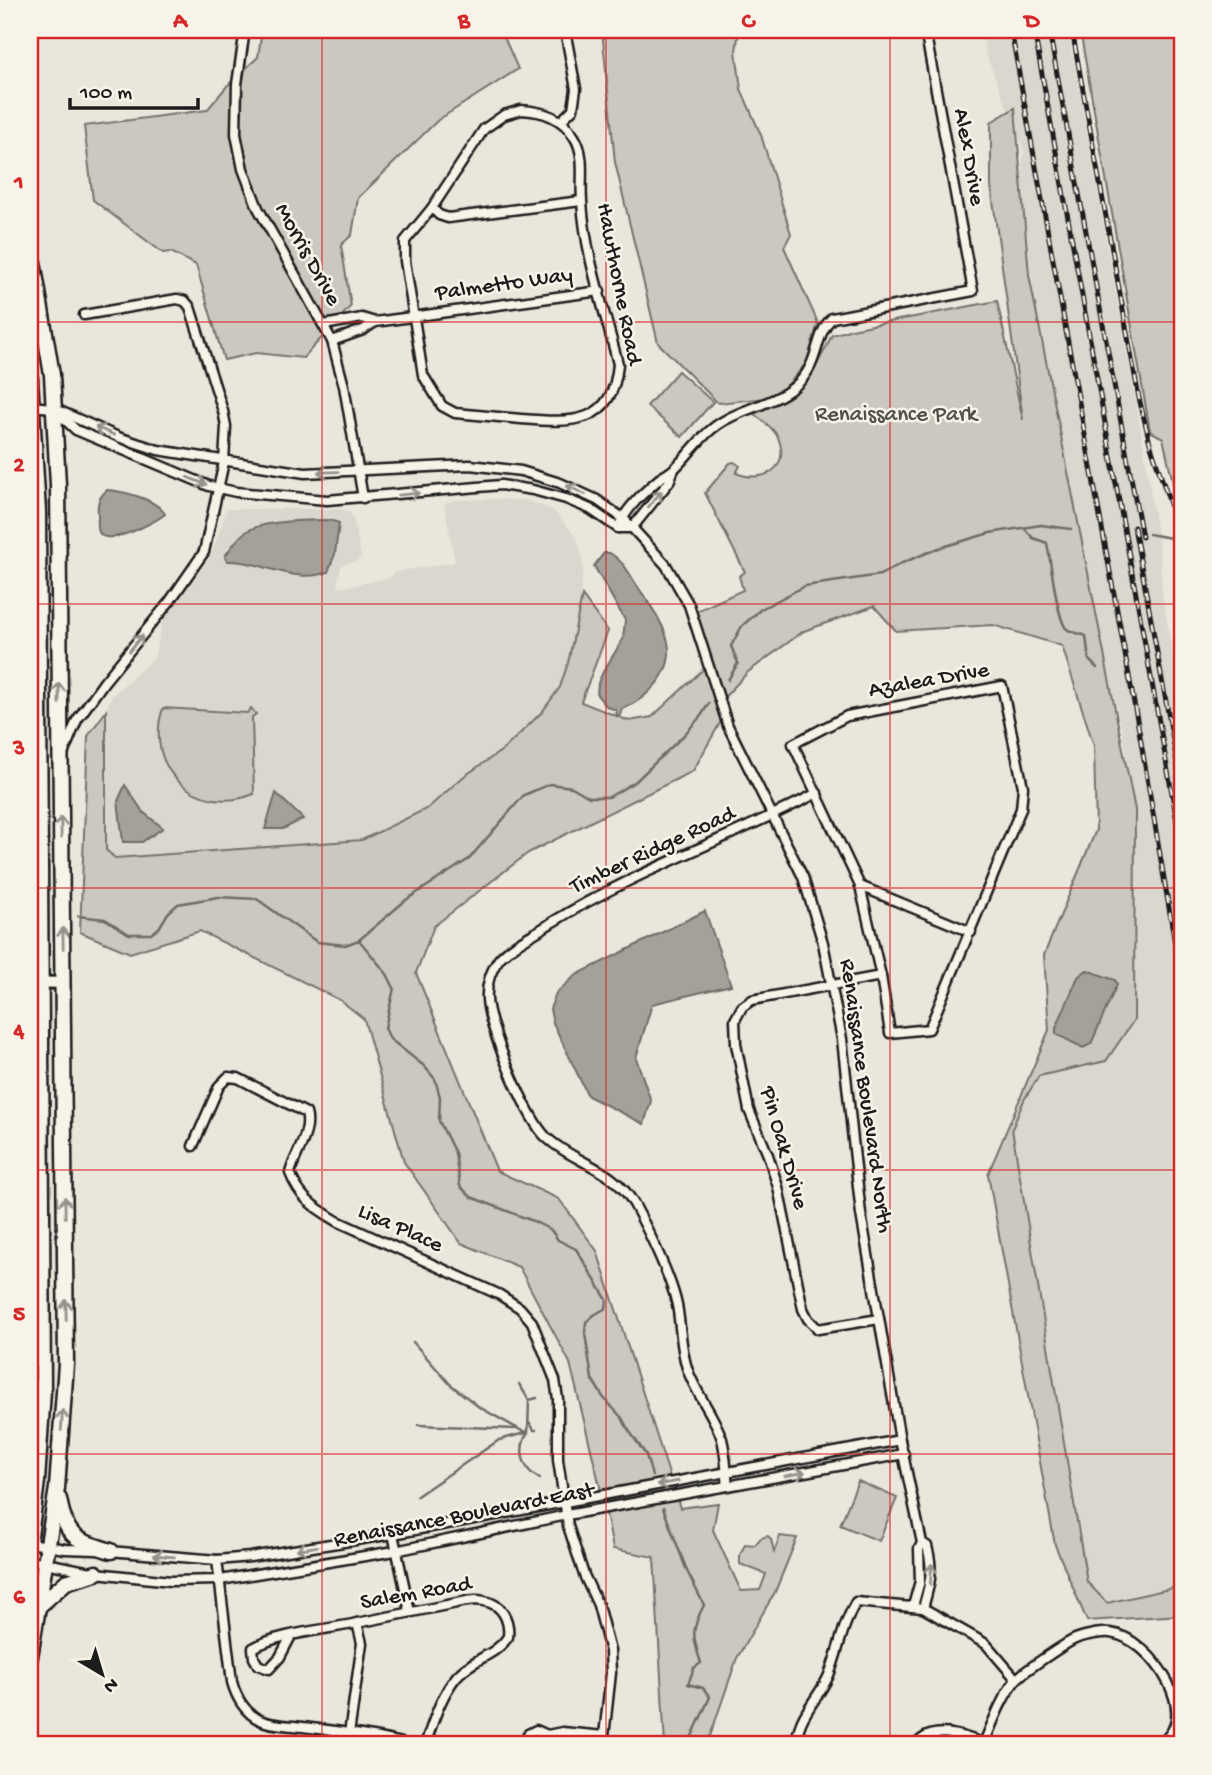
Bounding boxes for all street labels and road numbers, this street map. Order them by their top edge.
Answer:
street label: Alex Drive [946,106,990,209]
street label: Morris Drive [268,199,347,312]
street label: Hawthorne Road [589,201,647,369]
street label: Palmetto Way [433,262,574,308]
street label: Azalea Drive [867,657,992,705]
street label: Timber Ridge Road [564,800,741,902]
street label: Renaissance Boulevard North [832,957,898,1235]
street label: Pin Oak Drive [752,1083,814,1214]
street label: Lisa Place [353,1198,448,1260]
street label: Renaissance Boulevard East [331,1477,598,1555]
street label: Salem Road [358,1571,475,1617]

